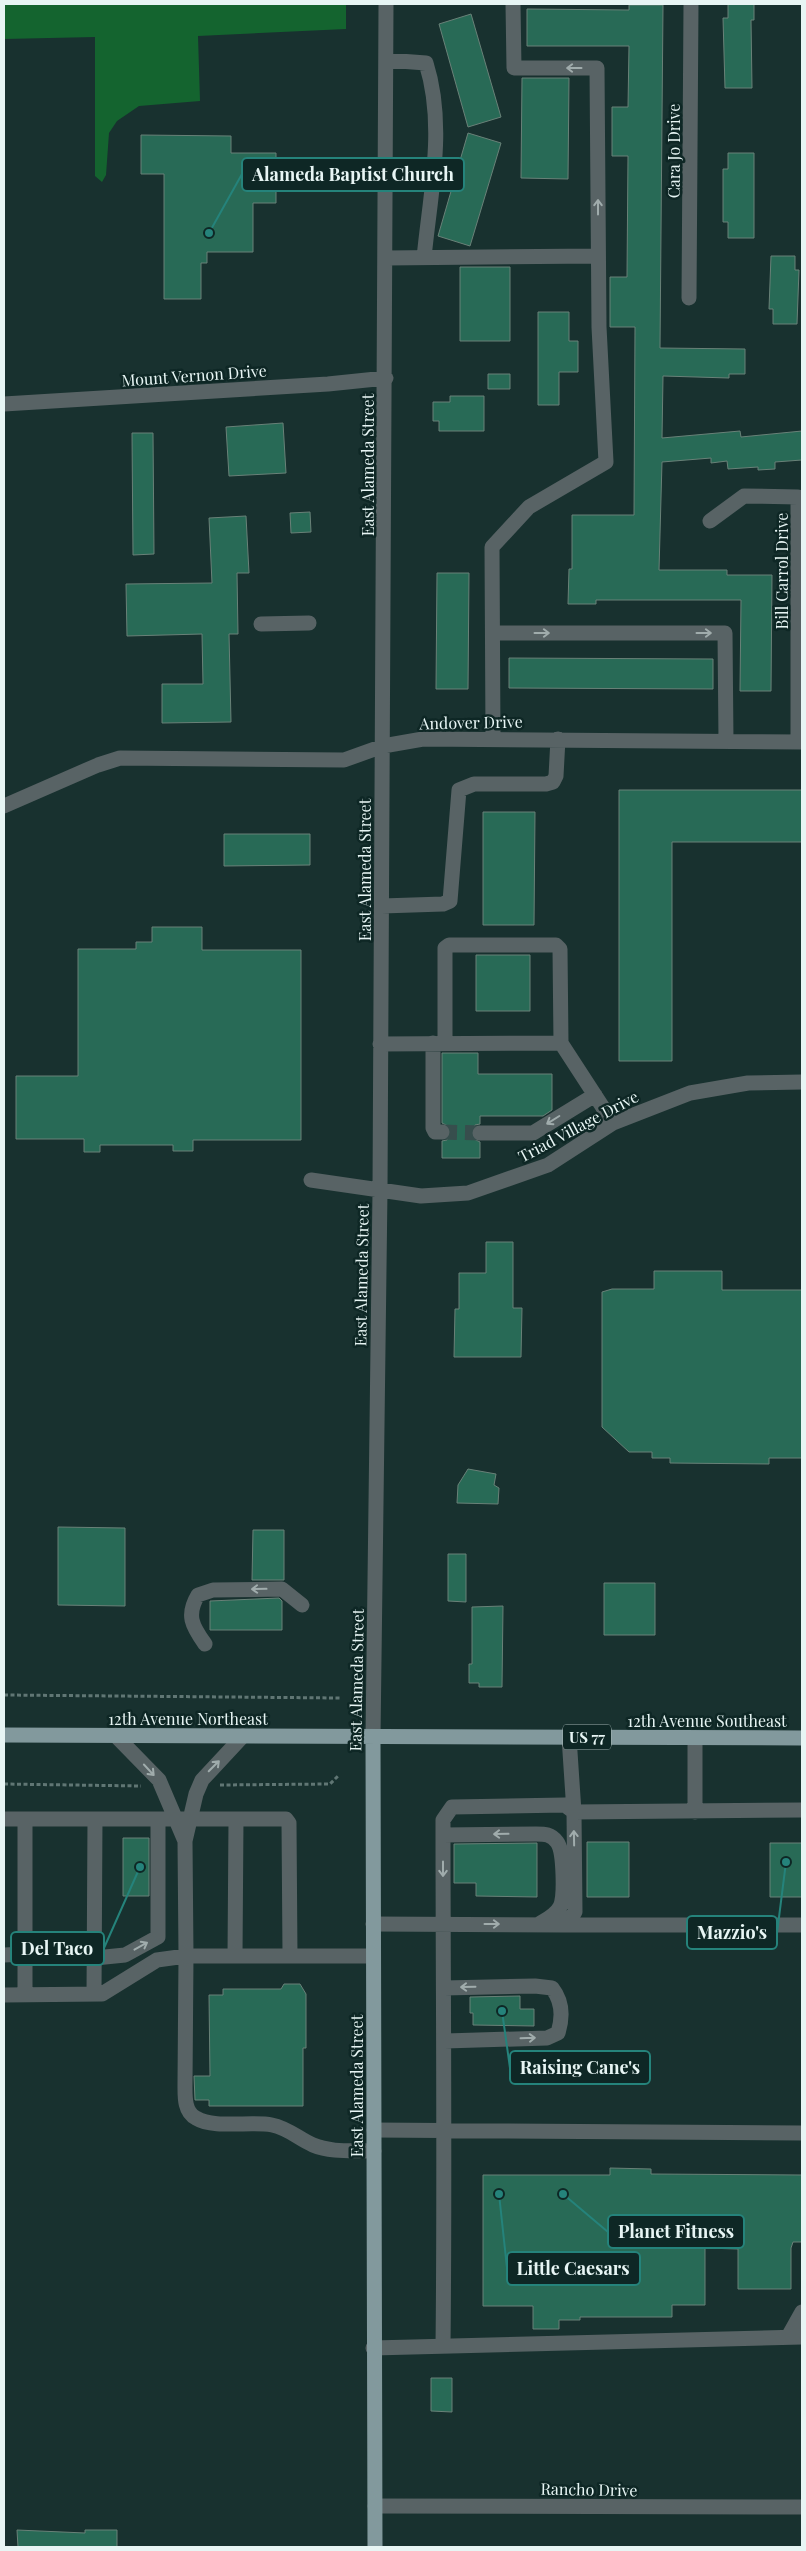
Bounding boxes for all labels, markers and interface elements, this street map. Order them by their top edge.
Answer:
one-way arrow [566,63,582,73]
street label: Cara Jo Drive [663,104,684,198]
callout: Alameda Baptist Church [242,158,464,191]
text: Alameda Baptist Church [251,162,454,186]
one-way arrow [593,199,603,216]
street label: Mount Vernon Drive [121,359,267,391]
street label: East Alameda Street [357,393,378,536]
street label: Bill Carrol Drive [771,513,792,629]
one-way arrow [533,628,549,638]
one-way arrow [696,628,712,638]
street label: Andover Drive [418,711,523,733]
street label: East Alameda Street [354,798,375,941]
street label: Triad Village Drive [514,1085,642,1167]
one-way arrow [547,1116,561,1126]
street label: East Alameda Street [349,1203,373,1346]
one-way arrow [251,1585,267,1594]
street label: East Alameda Street [344,1608,368,1751]
street label: 12th Avenue Northeast [108,1708,268,1729]
street label: 12th Avenue Southeast [627,1710,787,1731]
road number: US 77 [563,1724,611,1750]
one-way arrow [207,1760,220,1772]
one-way arrow [143,1764,155,1776]
one-way arrow [493,1829,510,1839]
one-way arrow [569,1830,579,1846]
one-way arrow [438,1861,448,1877]
callout: Mazzio's [687,1916,777,1949]
one-way arrow [484,1919,500,1929]
text: Mazzio's [697,1920,767,1944]
callout: Del Taco [11,1932,104,1965]
text: Del Taco [21,1936,93,1960]
one-way arrow [133,1941,148,1951]
one-way arrow [460,1982,476,1992]
street label: East Alameda Street [346,2014,367,2157]
one-way arrow [520,2034,536,2043]
callout: Raising Cane's [510,2051,650,2084]
text: Raising Cane's [520,2055,640,2079]
callout: Planet Fitness [608,2215,744,2248]
text: Planet Fitness [618,2219,734,2243]
callout: Little Caesars [507,2252,640,2285]
text: Little Caesars [517,2256,629,2280]
street label: Rancho Drive [540,2478,638,2500]

